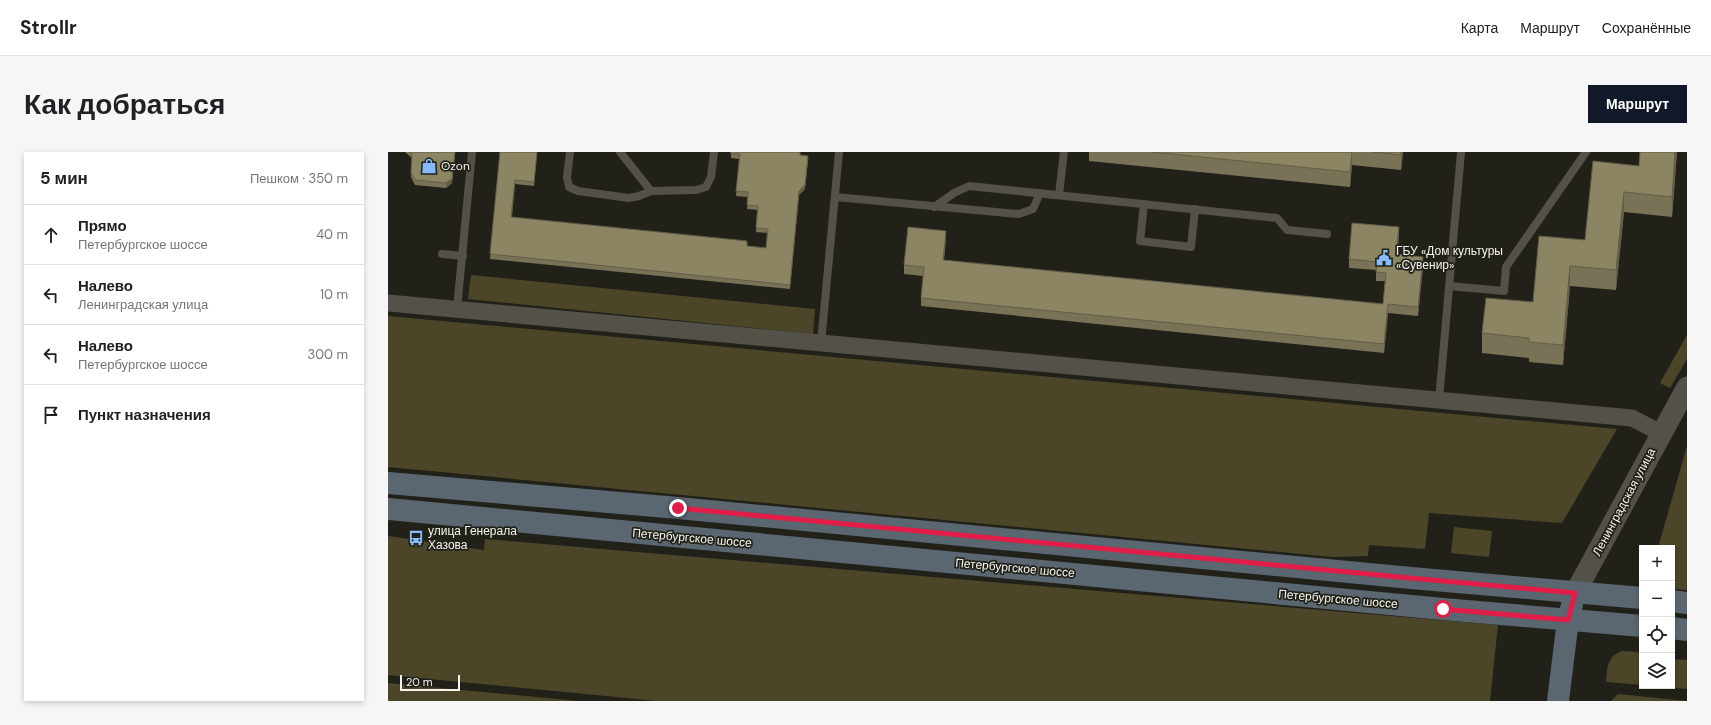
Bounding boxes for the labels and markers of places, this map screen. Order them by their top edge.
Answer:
shop icon: Ozon [420,157,438,175]
place label: Ozon [441,158,470,174]
place label: ГБУ «Дом культуры «Сувенир» [1396,243,1503,273]
public building icon: ГБУ «Дом культуры «Сувенир» [1375,249,1393,267]
place label: улица Генерала Хазова [428,523,517,553]
bus stop icon: улица Генерала Хазова [407,529,425,547]

